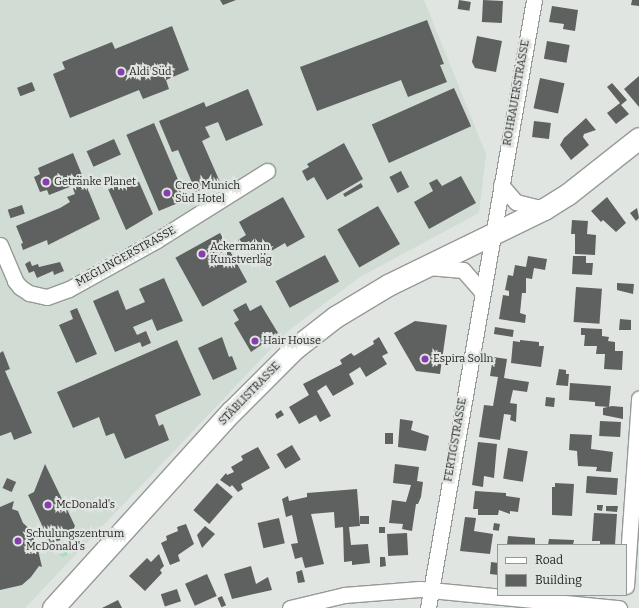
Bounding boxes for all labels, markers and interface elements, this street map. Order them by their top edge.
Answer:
street label: ROHRAUERSTRASSE [501,39,533,147]
place label: Aldi Süd [129,65,172,79]
marker: Aldi Süd [116,67,126,77]
place label: Getränke Planet [54,175,136,189]
marker: Getränke Planet [41,177,51,187]
place label: Creo Munich Süd Hotel [175,180,240,206]
marker: Creo Munich Süd Hotel [162,188,172,198]
street label: MEGLINGERSTRASSE [74,224,178,290]
place label: Ackermann Kunstverlag [210,241,272,267]
marker: Ackermann Kunstverlag [197,249,207,259]
place label: Hair House [263,334,321,348]
marker: Hair House [250,336,260,346]
place label: Espira Solln [433,352,494,366]
marker: Espira Solln [420,354,430,364]
street label: STÄBLISTRASSE [217,360,283,428]
street label: FERTIGSTRASSE [442,397,470,483]
place label: McDonald's [56,498,115,512]
marker: McDonald's [43,500,53,510]
place label: Schulungszentrum McDonald's [26,528,124,554]
marker: Schulungszentrum McDonald's [13,536,23,546]
legend [497,544,627,596]
text: Road [535,553,563,567]
text: Building [535,573,582,587]

